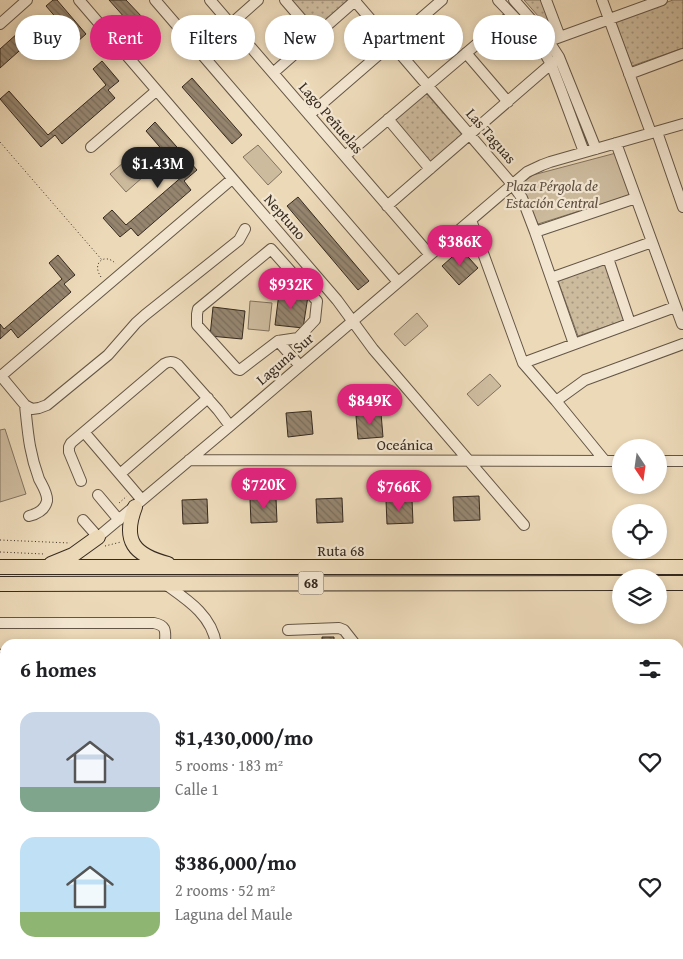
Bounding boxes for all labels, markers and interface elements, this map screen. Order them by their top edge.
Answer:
chip: Buy [15,15,80,60]
chip: Rent [90,15,161,60]
chip: Filters [171,15,255,60]
chip: New [265,15,334,60]
chip: Apartment [344,15,463,60]
chip: House [473,15,555,60]
street label: Lago Peñuelas [294,77,368,158]
street label: Las Taguas [461,103,521,168]
pin: $1.43M [117,146,199,189]
text: $1.43M [132,151,184,175]
park label: Plaza Pérgola de Estación Central [505,175,599,213]
street label: Neptuno [260,189,311,244]
pin: $386K [425,224,495,267]
text: $386K [438,229,482,253]
pin: $932K [256,268,326,310]
text: $932K [269,272,313,296]
street label: Laguna Sur [251,328,318,390]
pin: $849K [335,384,405,426]
text: $849K [348,388,392,412]
street label: Oceánica [377,434,433,455]
north arrow [612,439,668,494]
map controls [612,439,667,624]
pin: $720K [229,468,299,510]
pin: $766K [364,470,434,512]
text: $720K [242,472,286,496]
text: $766K [377,474,421,498]
button: locate [612,504,667,559]
street label: Ruta 68 [318,540,364,561]
button: layers [612,569,667,624]
road number: 68 [298,572,324,594]
text: 6 homes [20,654,96,685]
icon: filters [636,655,664,683]
text: $1,430,000/mo [175,722,313,753]
icon: home [60,732,120,792]
icon: heart [636,748,664,776]
text: 5 rooms · 183 m² [175,753,283,777]
text: Calle 1 [175,777,219,801]
text: $386,000/mo [175,847,296,878]
icon: home [60,857,120,917]
icon: heart [636,873,664,901]
text: 2 rooms · 52 m² [175,878,275,902]
text: Laguna del Maule [175,902,292,926]

